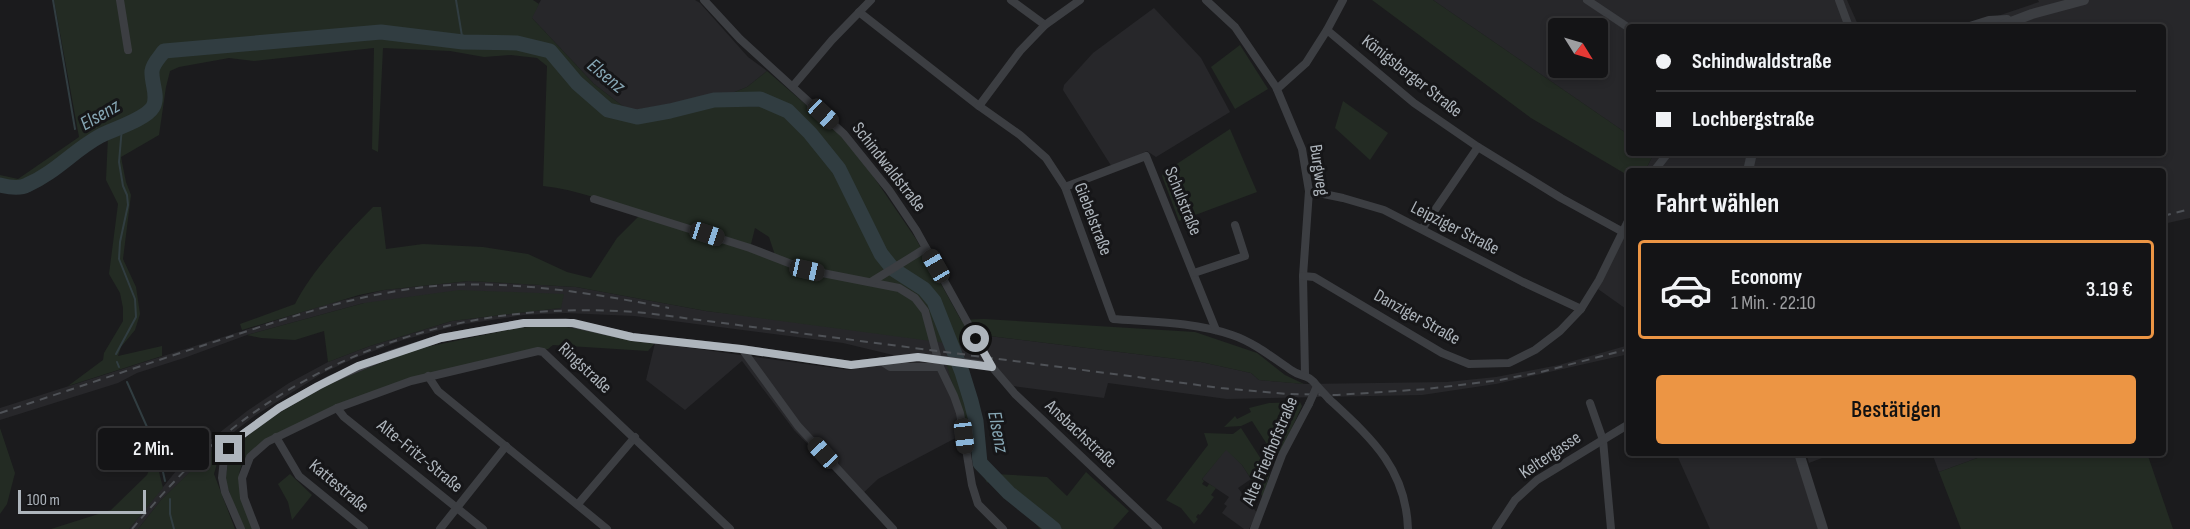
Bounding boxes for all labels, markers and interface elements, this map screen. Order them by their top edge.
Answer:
north arrow [1548,18,1608,78]
map controls [1548,18,1608,78]
street label: Königsberger Straße [1358,30,1466,122]
text: Schindwaldstraße [1692,48,1832,75]
water label: Elsenz [582,53,631,99]
water label: Elsenz [76,94,125,136]
car [804,95,842,133]
text: Lochbergstraße [1692,106,1814,133]
street label: Schindwaldstraße [848,118,930,216]
street label: Burgweg [1305,143,1333,197]
street label: Schulstraße [1160,164,1206,238]
street label: Giebelstraße [1070,180,1116,258]
text: Fahrt wählen [1656,188,1779,220]
street label: Leipziger Straße [1407,197,1503,259]
car [687,220,727,248]
car [919,246,953,286]
car [787,257,827,283]
icon: car [1659,263,1713,317]
text: Economy [1731,264,1802,291]
text: 3.19 € [2086,276,2133,303]
street label: Danziger Straße [1370,285,1464,349]
text: 1 Min. · 22:10 [1731,291,1816,315]
route start [962,325,989,352]
street label: Ringstraße [554,338,616,398]
button: Bestätigen [1656,375,2136,444]
street label: Alte Friedhofstraße [1237,394,1302,509]
street label: Ansbachstraße [1040,395,1121,472]
water label: Elsenz [982,409,1014,456]
street label: Alte-Fritz-Straße [372,414,467,497]
car [953,417,975,455]
street label: Keltergasse [1515,427,1585,483]
callout: 2 Min. [97,428,208,470]
car [804,434,842,472]
route end [215,435,242,462]
text: 2 Min. [133,437,174,461]
street label: Kattestraße [305,455,373,517]
scale bar [18,487,146,514]
text: 100 m [27,491,60,510]

